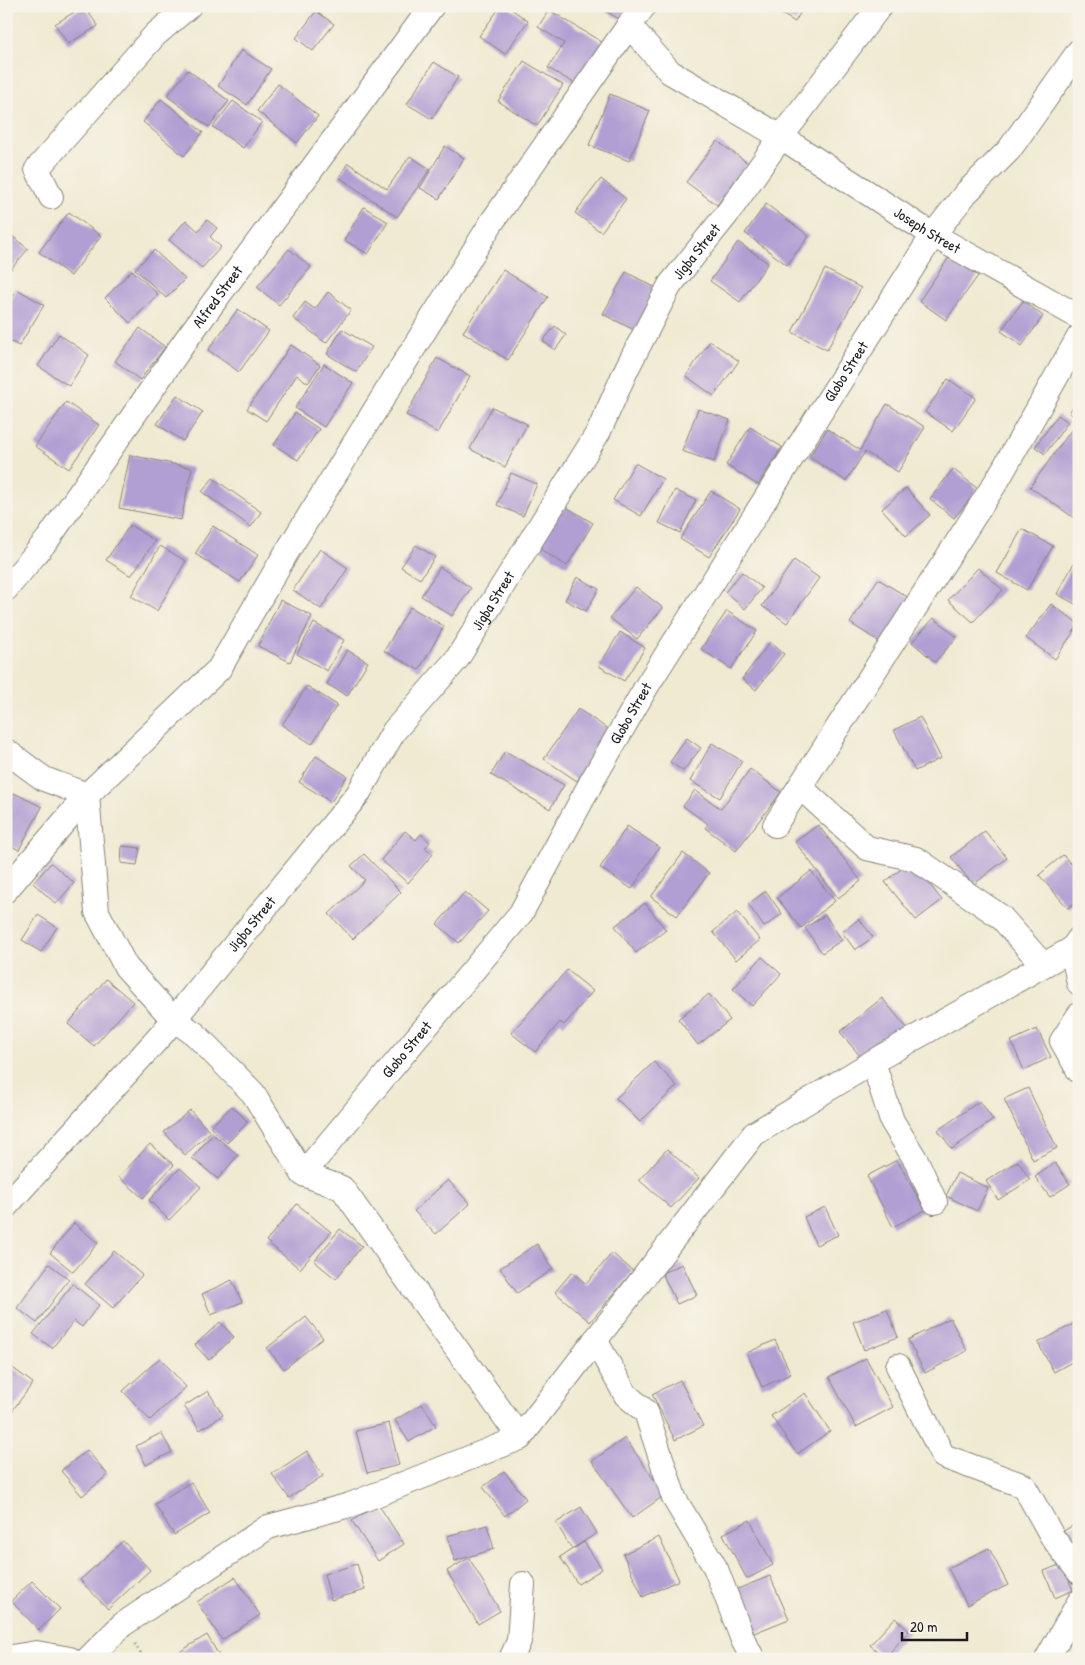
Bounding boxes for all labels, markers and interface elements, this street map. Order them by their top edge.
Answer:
street label: Joseph Street [890,202,965,259]
street label: Jigba Street [667,218,726,284]
street label: Alfred Street [187,260,248,332]
street label: Globo Street [819,336,873,406]
street label: Jigba Street [466,566,520,634]
street label: Globo Street [605,678,657,748]
street label: Jigba Street [222,891,281,956]
street label: Globo Street [377,1016,437,1082]
scale bar [902,1610,968,1642]
text: 20 m [910,1616,937,1637]

